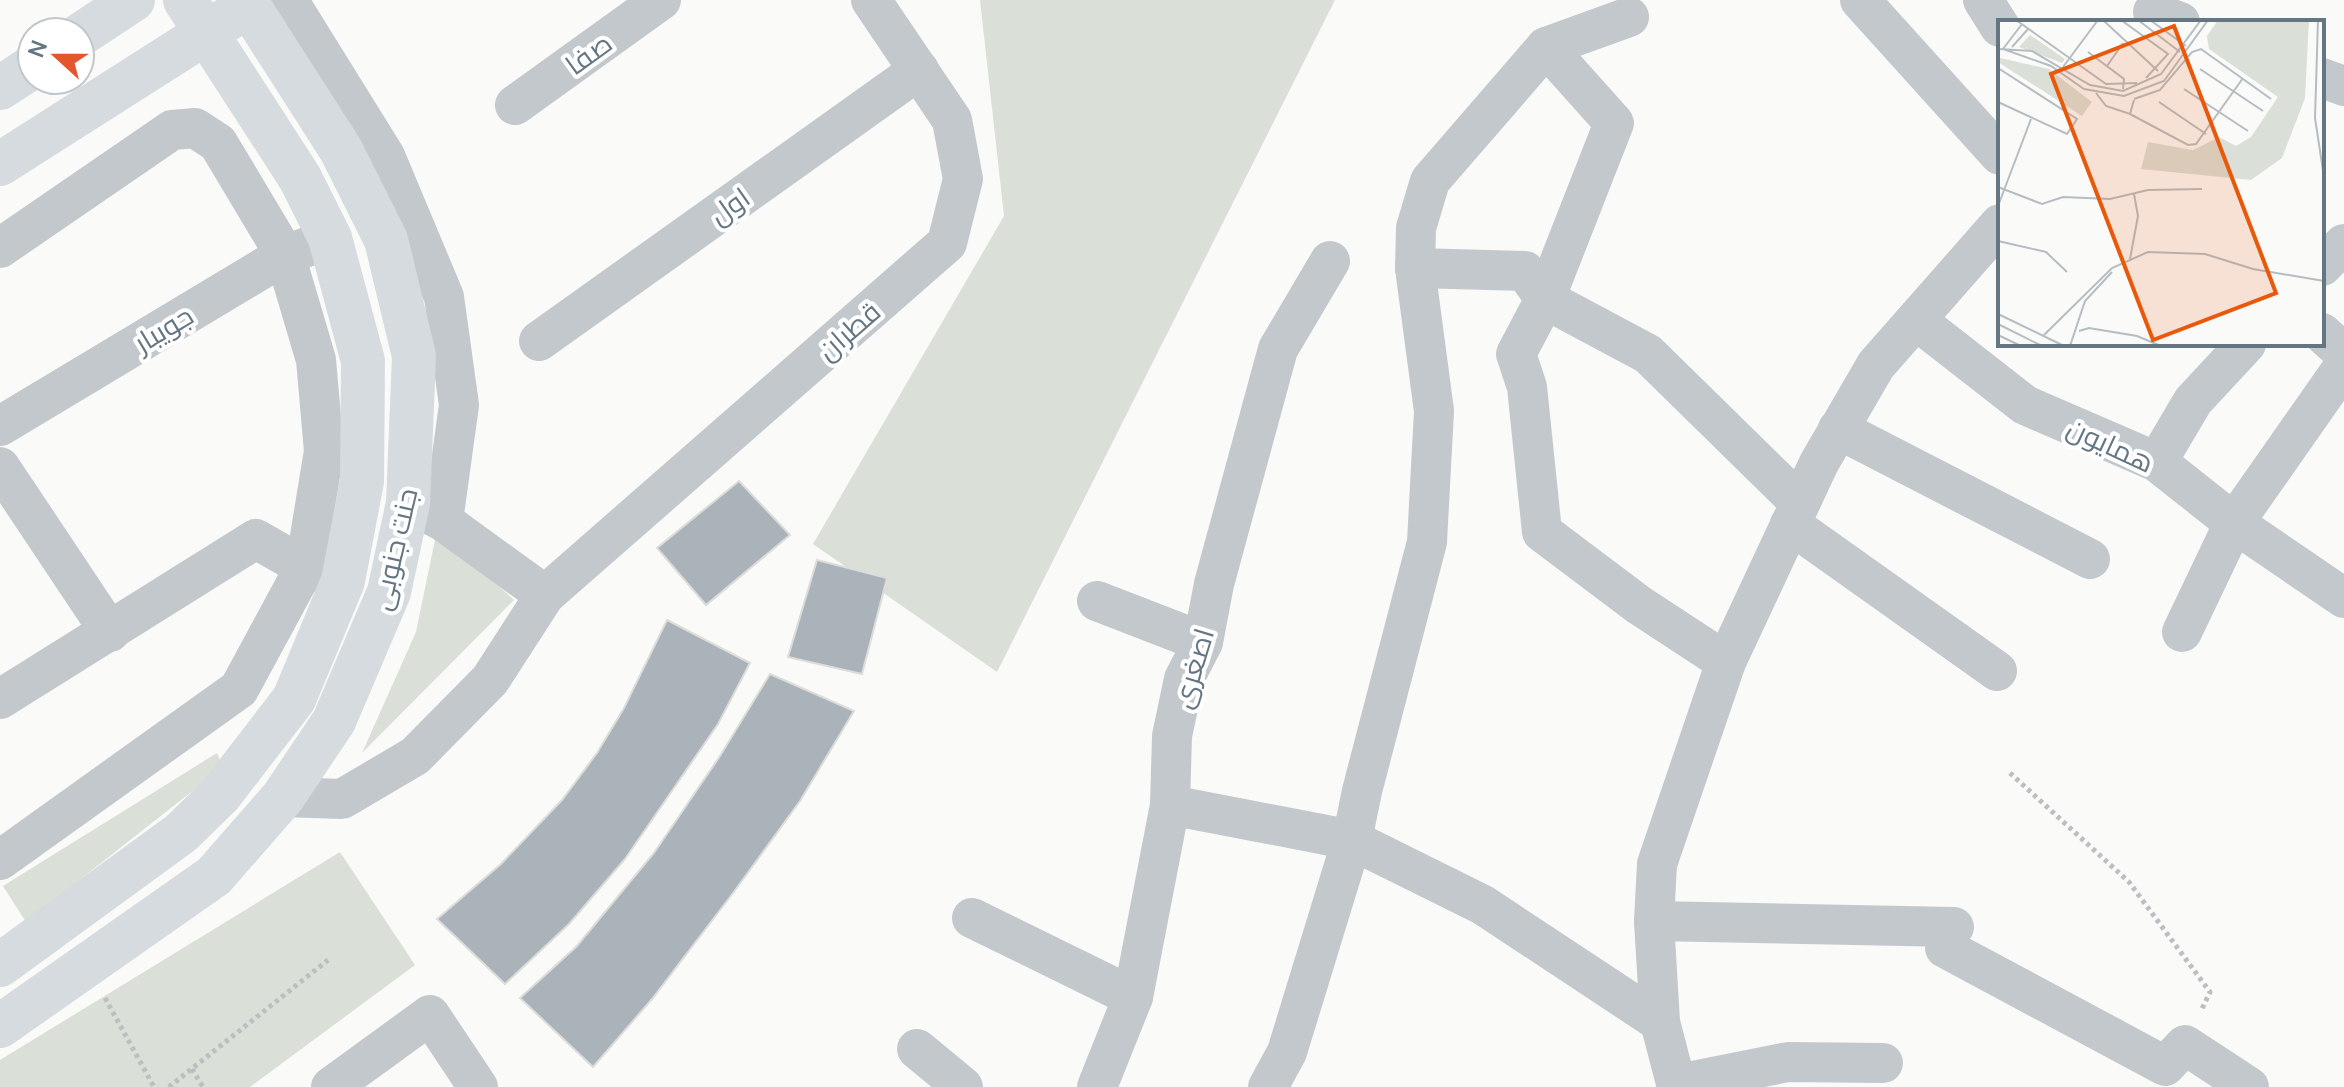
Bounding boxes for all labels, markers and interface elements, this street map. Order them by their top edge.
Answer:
north arrow [16,16,96,96]
inset map [1998,20,2324,346]
street label: صفا [557,23,619,83]
text: N [20,36,54,62]
street label: اول [701,178,757,232]
street label: قطران [808,292,888,368]
street label: جویبار [124,295,200,362]
street label: همایون [2061,407,2161,481]
street label: جنت جنوبی [360,484,426,614]
street label: اصغری [1162,623,1222,713]

